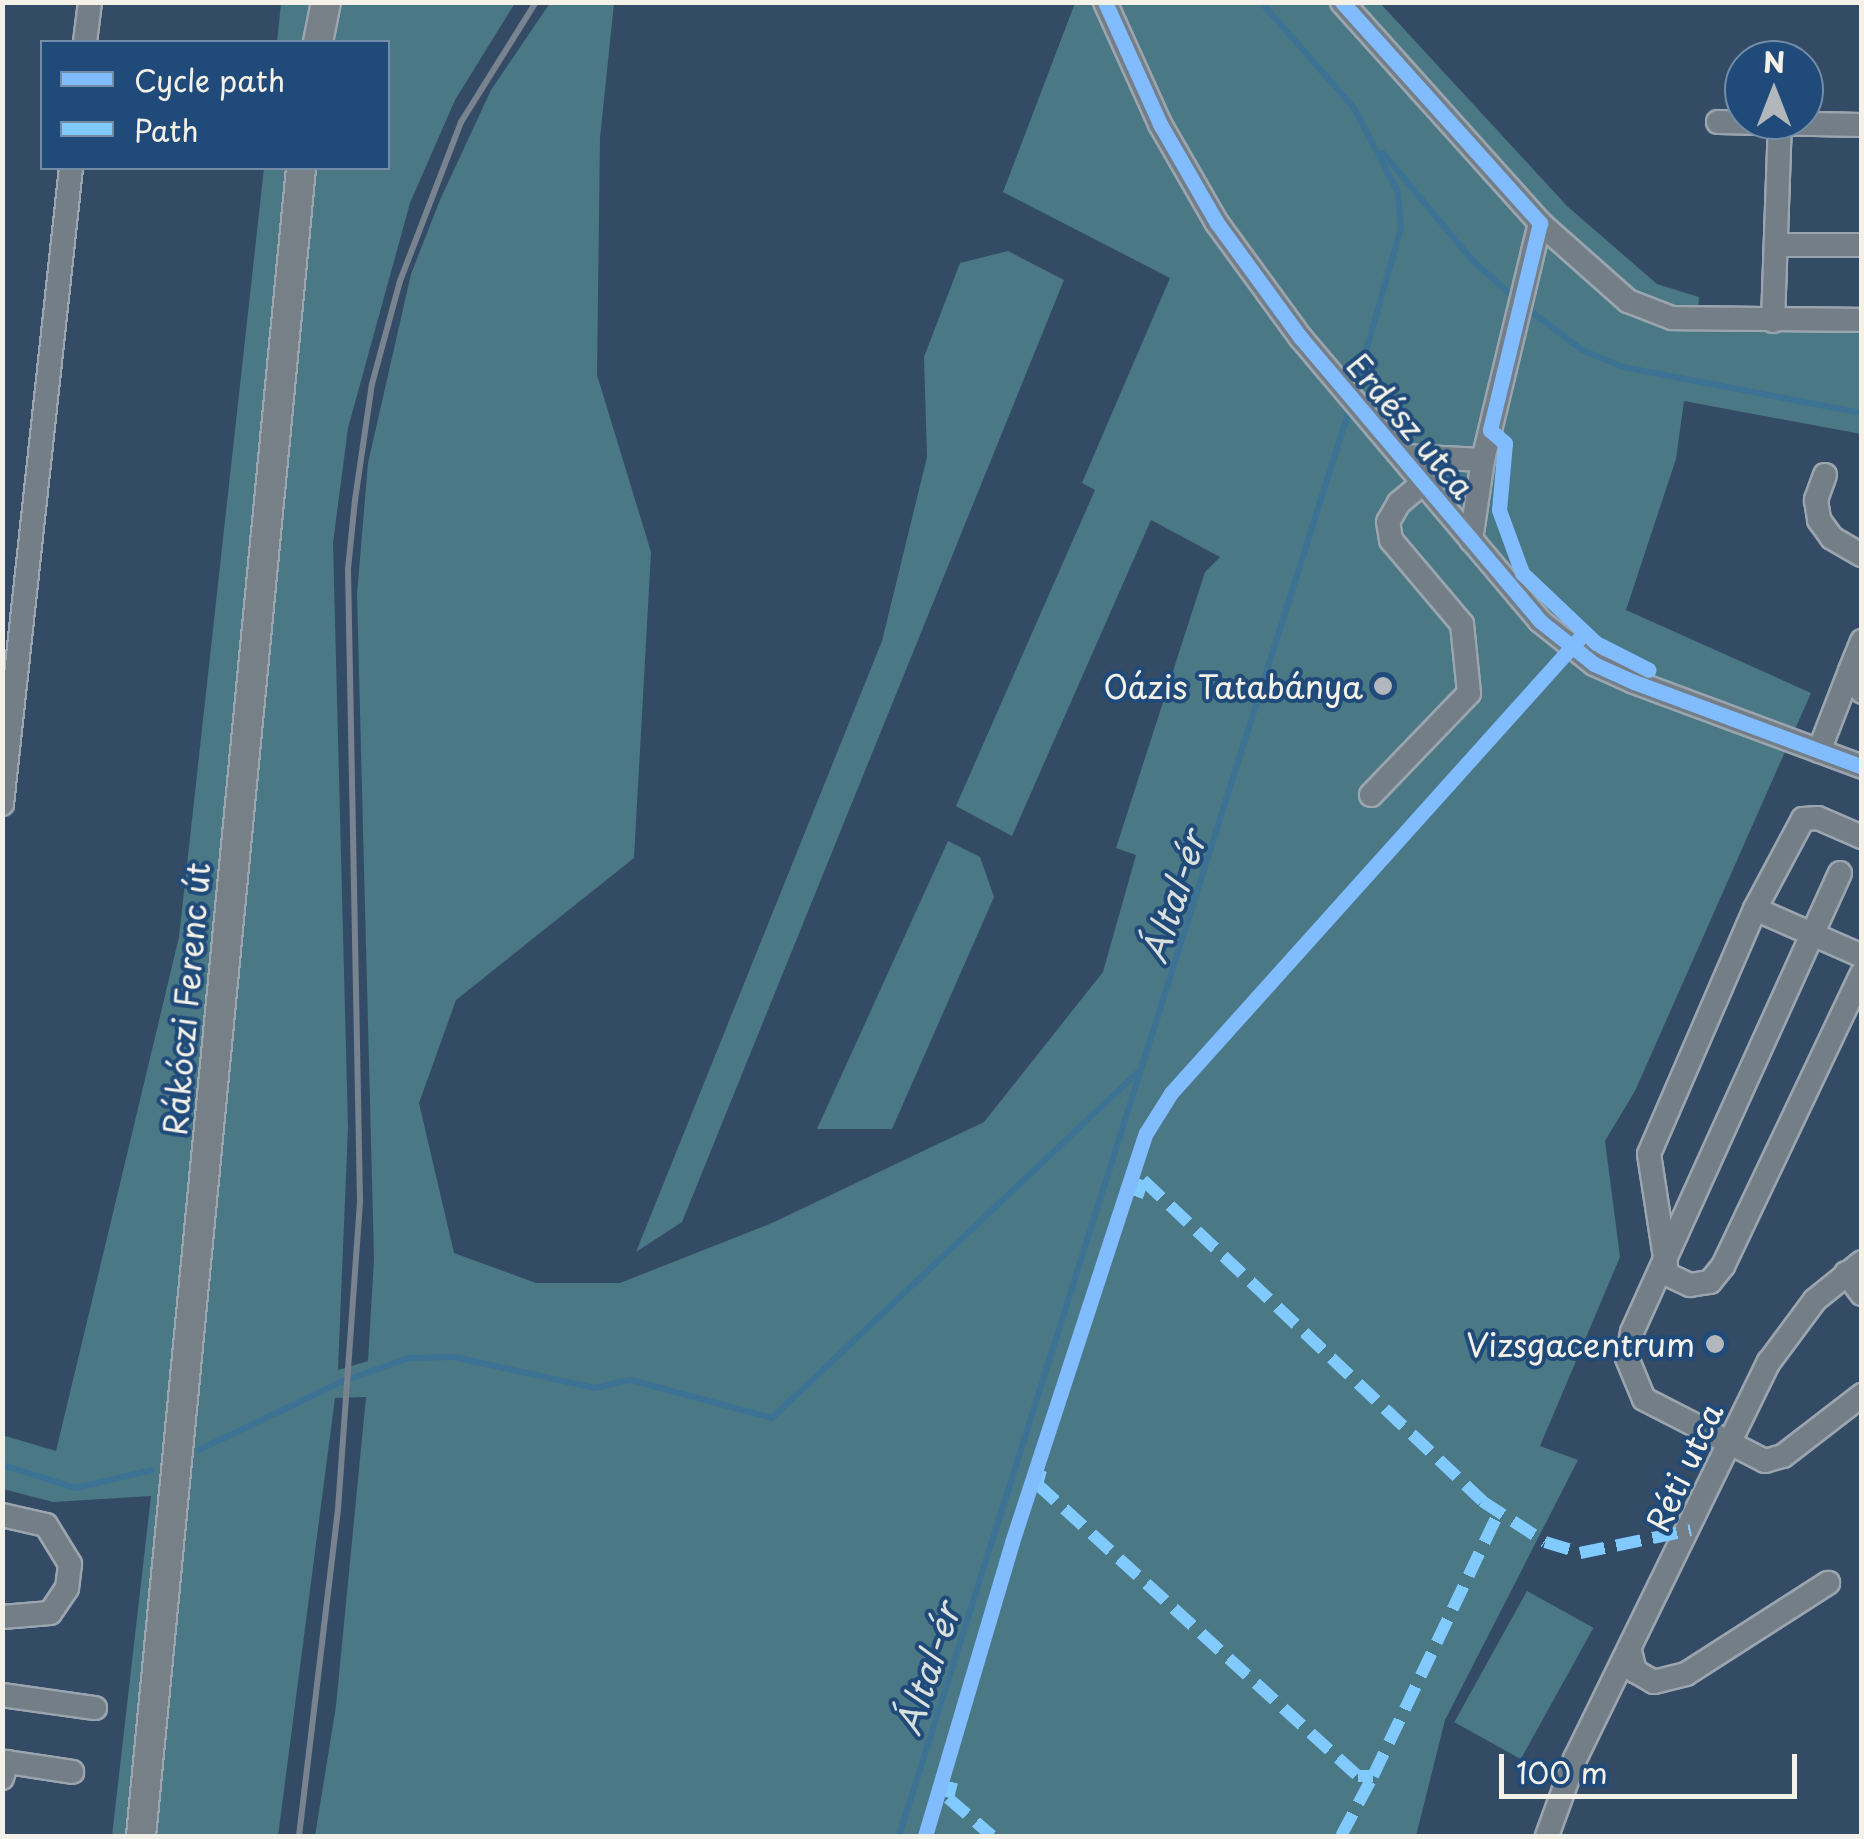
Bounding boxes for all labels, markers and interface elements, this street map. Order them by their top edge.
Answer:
legend [40,40,390,170]
north arrow [1724,40,1824,140]
text: N [1763,40,1785,83]
text: Cycle path [134,57,285,102]
text: Path [134,107,199,152]
street label: Erdész utca [1340,346,1482,506]
place label: Oázis Tatabánya [1103,667,1363,705]
marker: Oázis Tatabánya [1372,675,1394,697]
water label: Által-ér [1132,826,1214,968]
street label: Rákóczi Ferenc út [155,861,217,1137]
place label: Vizsgacentrum [1466,1325,1695,1363]
marker: Vizsgacentrum [1704,1333,1726,1355]
street label: Réti utca [1637,1396,1731,1538]
water label: Által-ér [886,1598,968,1740]
scale bar [1504,1734,1802,1796]
text: 100 m [1516,1749,1608,1794]

